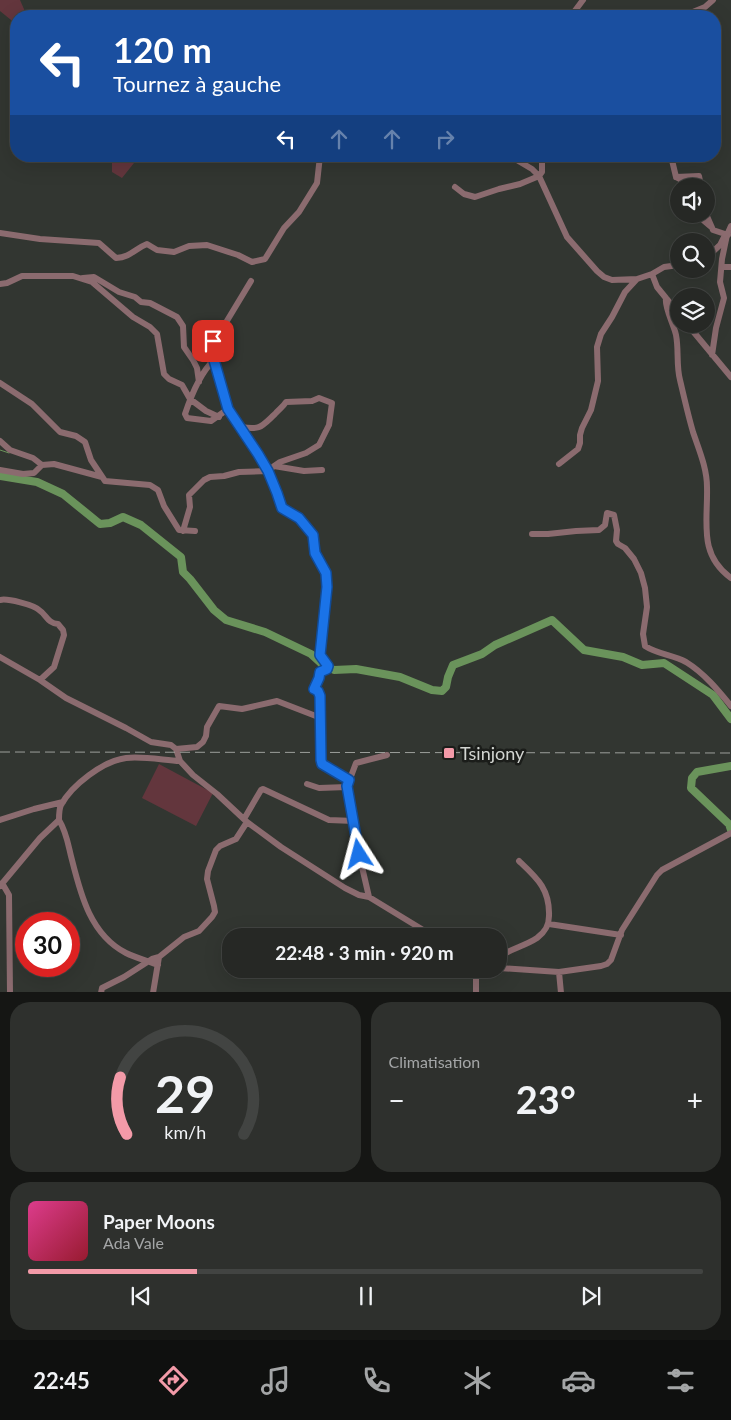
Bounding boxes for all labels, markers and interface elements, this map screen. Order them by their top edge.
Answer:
text: 120 m [113,28,212,70]
icon: left [30,30,95,95]
text: Tournez à gauche [113,70,281,97]
icon: left [272,125,300,153]
icon: ahead [325,125,353,153]
icon: ahead [378,125,406,153]
icon: right [431,125,459,153]
map controls [670,178,715,333]
button: sound [670,178,715,223]
button: search [670,233,715,278]
button: layers [670,288,715,333]
pin [192,320,234,362]
icon: arrive [199,327,227,355]
place label: Tsinjony [460,742,525,764]
marker: Tsinjony [442,746,456,760]
position arrow [332,827,384,879]
speed limit sign: 30 [15,912,80,977]
text: 22:48 · 3 min · 920 m [275,941,454,964]
text: Climatisation [389,1052,480,1071]
text: 29 [155,1062,215,1124]
text: 23° [516,1076,576,1122]
text: − [389,1083,405,1117]
text: + [687,1083,703,1117]
text: km/h [164,1121,206,1143]
text: Paper Moons [103,1210,215,1233]
text: Ada Vale [103,1233,164,1252]
icon: previous [127,1282,155,1310]
icon: pause [352,1282,380,1310]
icon: next [577,1282,605,1310]
icon: directions [156,1363,191,1398]
icon: music [258,1363,293,1398]
icon: phone [359,1363,394,1398]
icon: climate [460,1363,495,1398]
icon: car [561,1363,596,1398]
icon: filters [663,1363,698,1398]
text: 22:45 [33,1367,90,1394]

